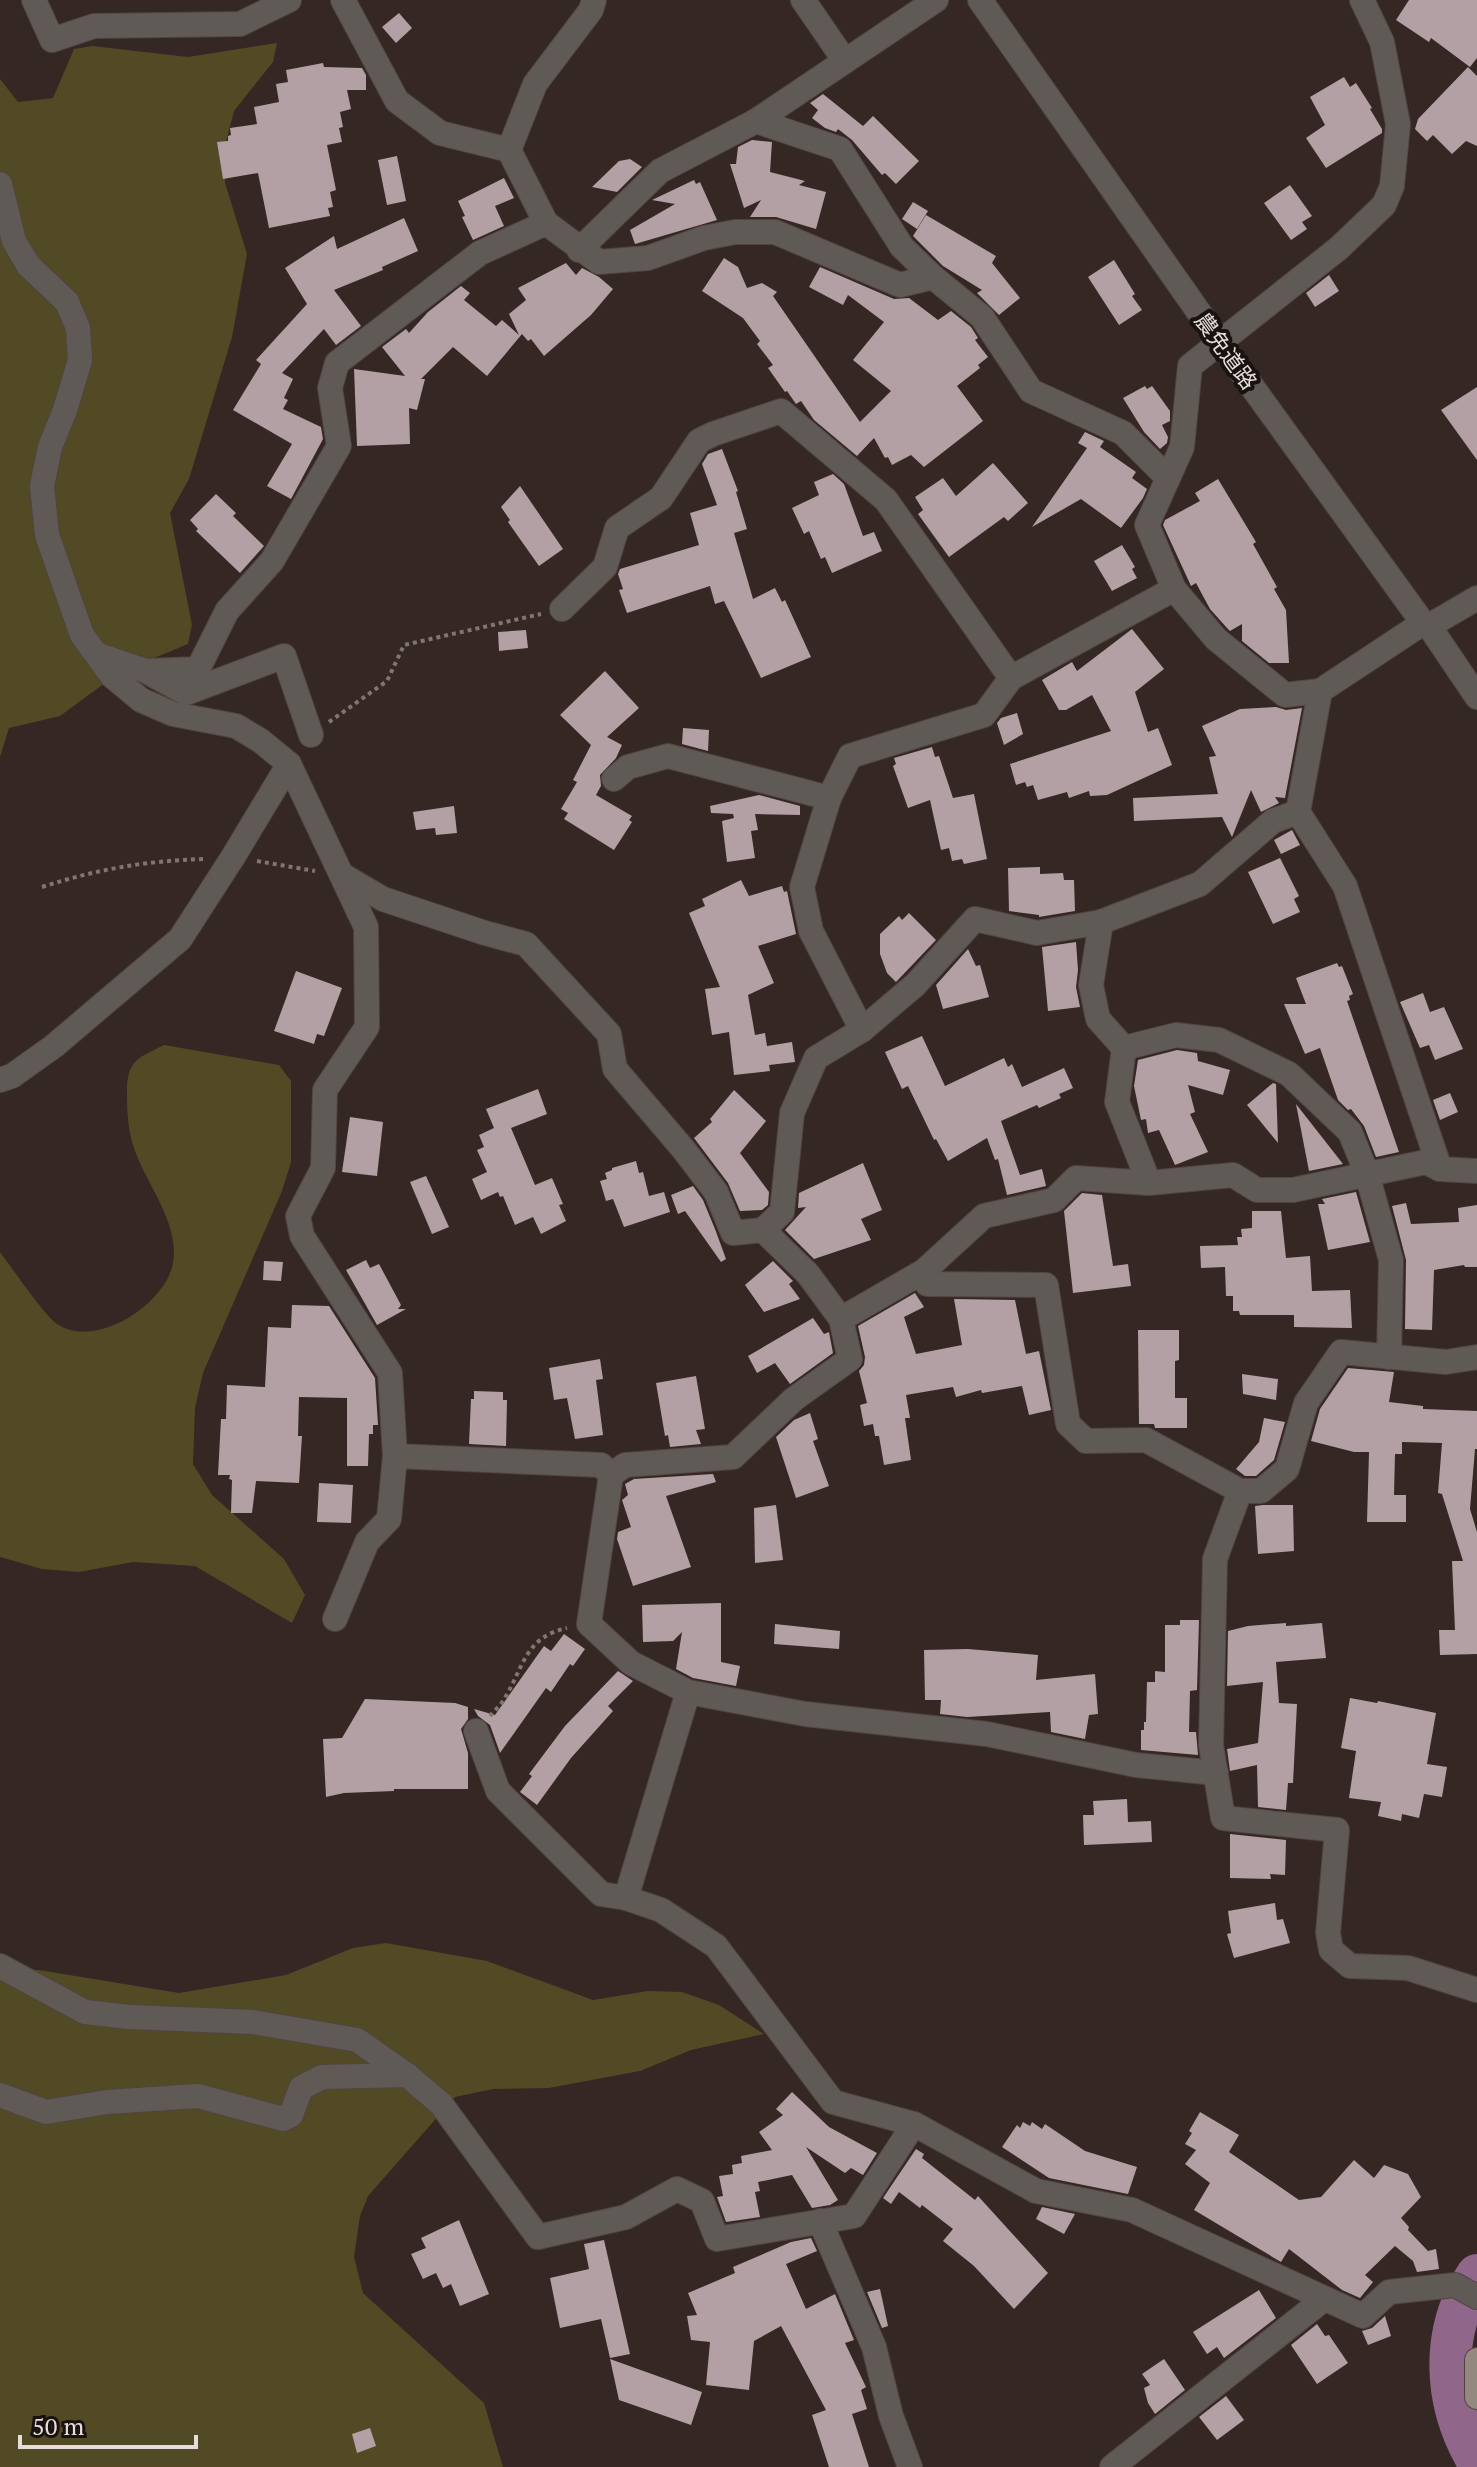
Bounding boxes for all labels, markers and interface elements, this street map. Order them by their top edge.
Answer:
street label: 農免道路 [1189,307,1264,395]
scale bar [20,2399,196,2449]
text: 50 m [32,2410,84,2442]

